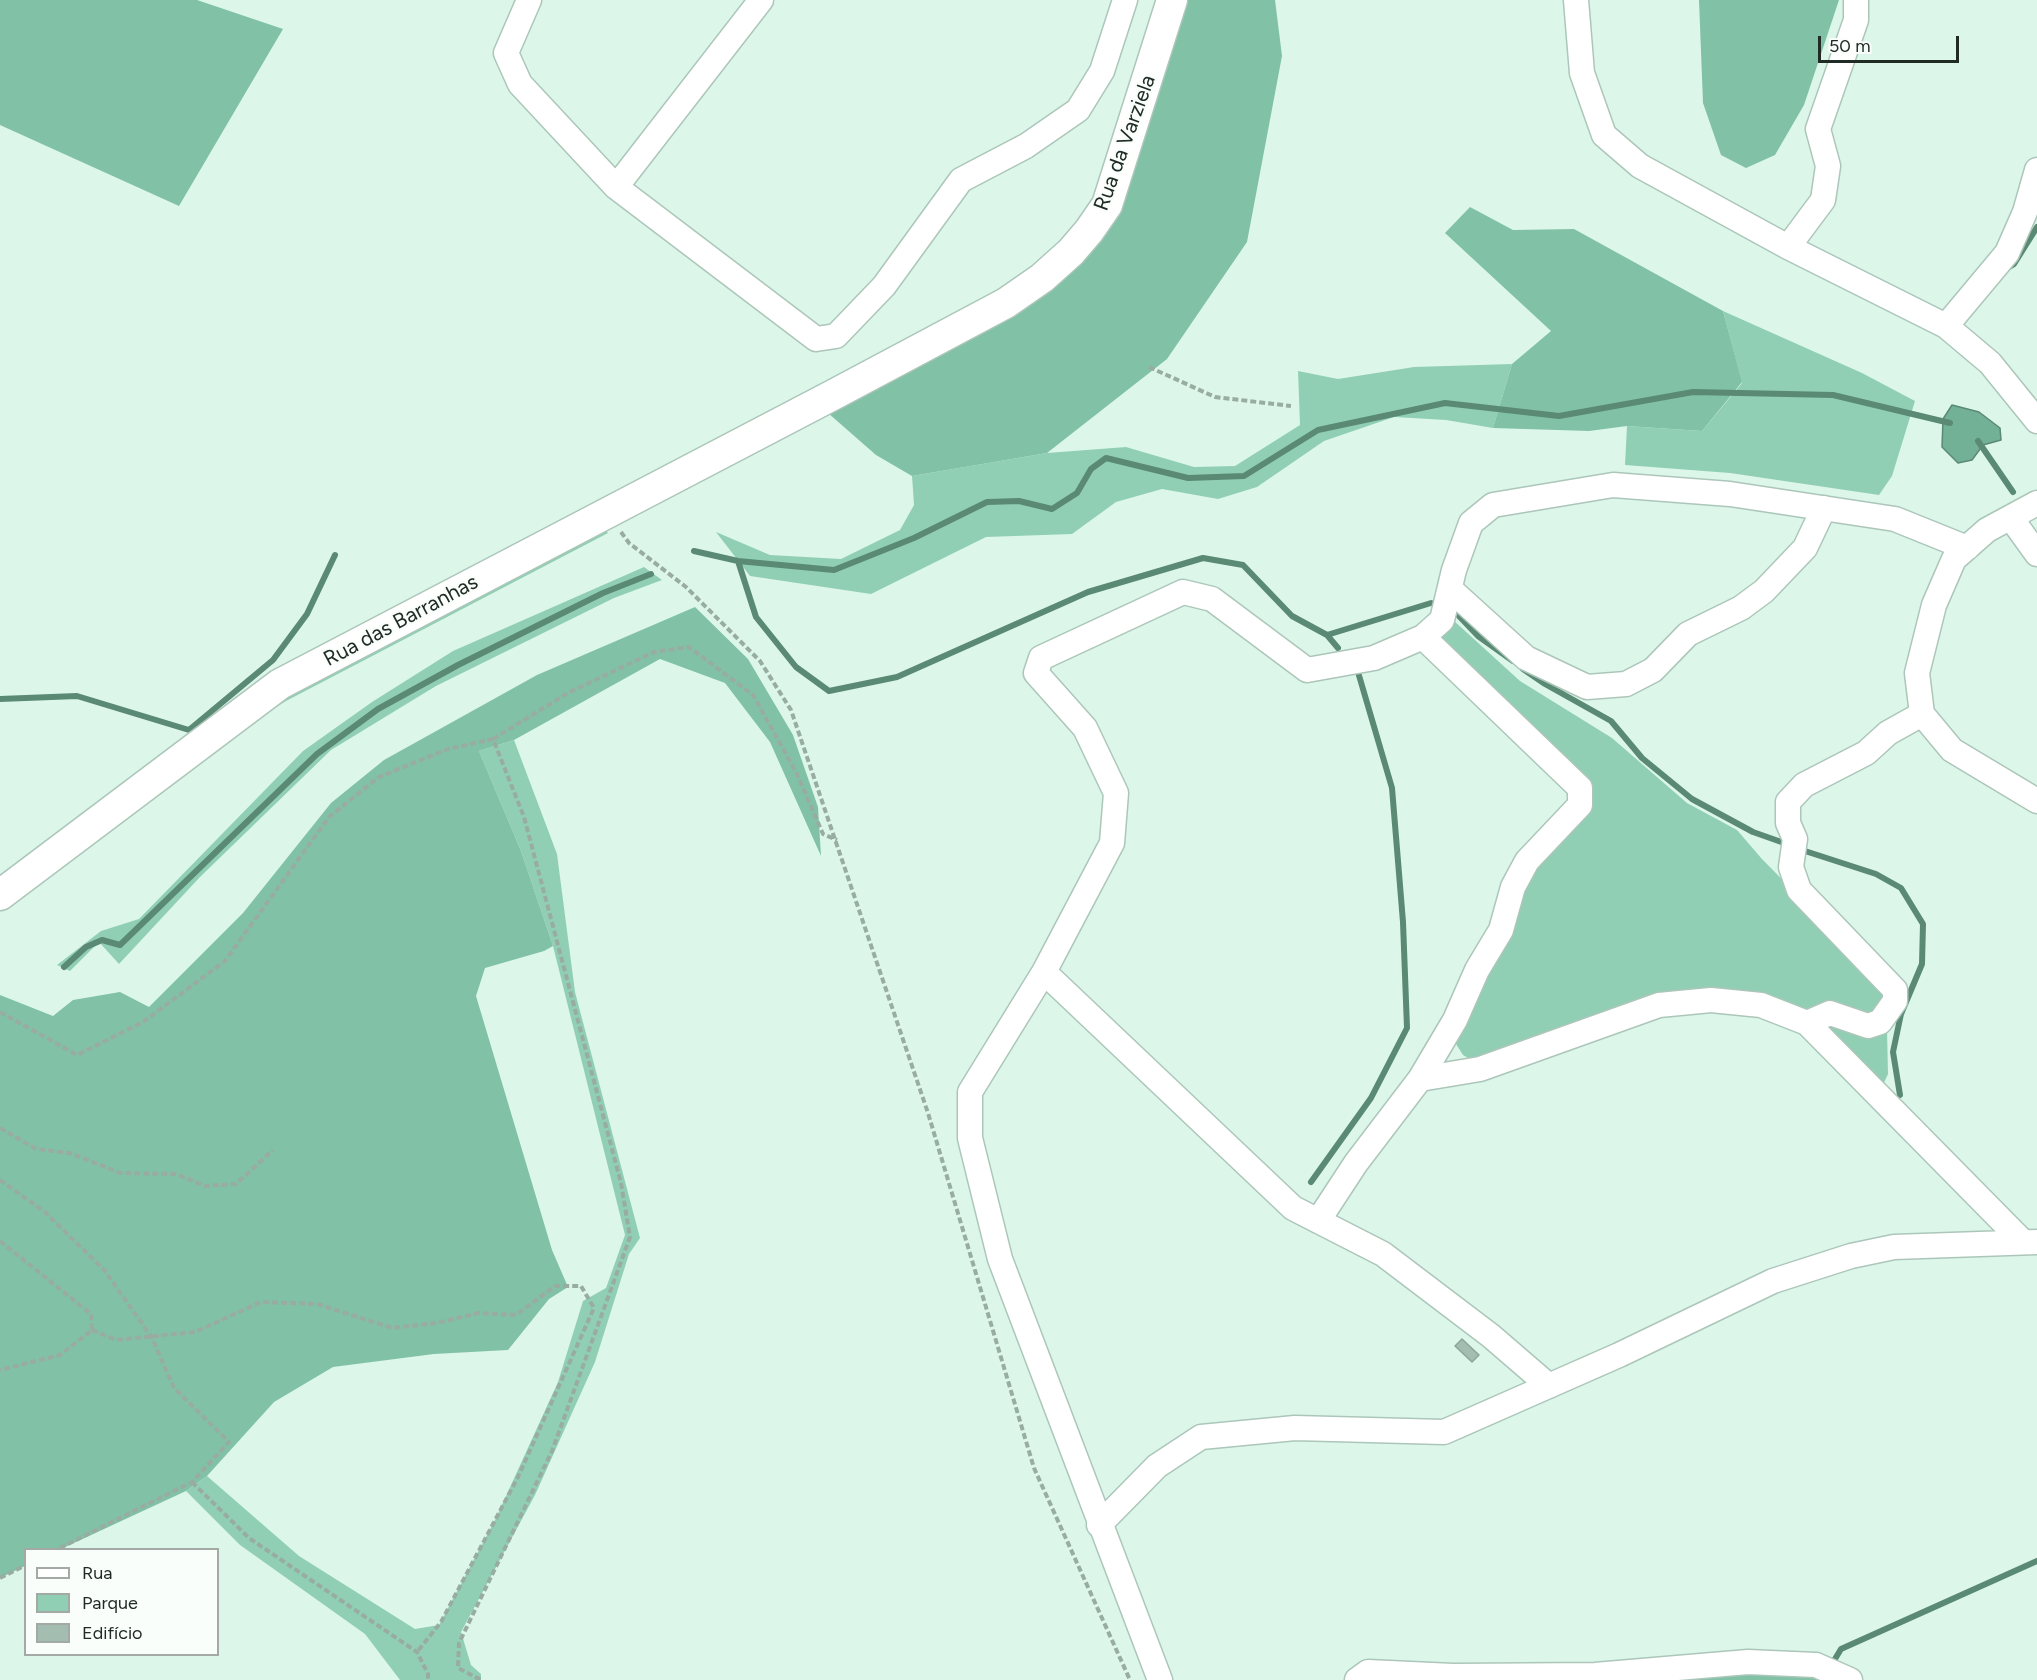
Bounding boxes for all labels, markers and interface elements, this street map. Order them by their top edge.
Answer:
scale bar [1821,24,1962,62]
text: 50 m [1829,35,1871,57]
street label: Rua da Varziela [1089,72,1161,214]
street label: Rua das Barranhas [320,570,482,672]
legend [24,1548,219,1656]
text: Rua [82,1562,113,1584]
text: Parque [82,1592,138,1614]
text: Edifício [82,1622,143,1644]

